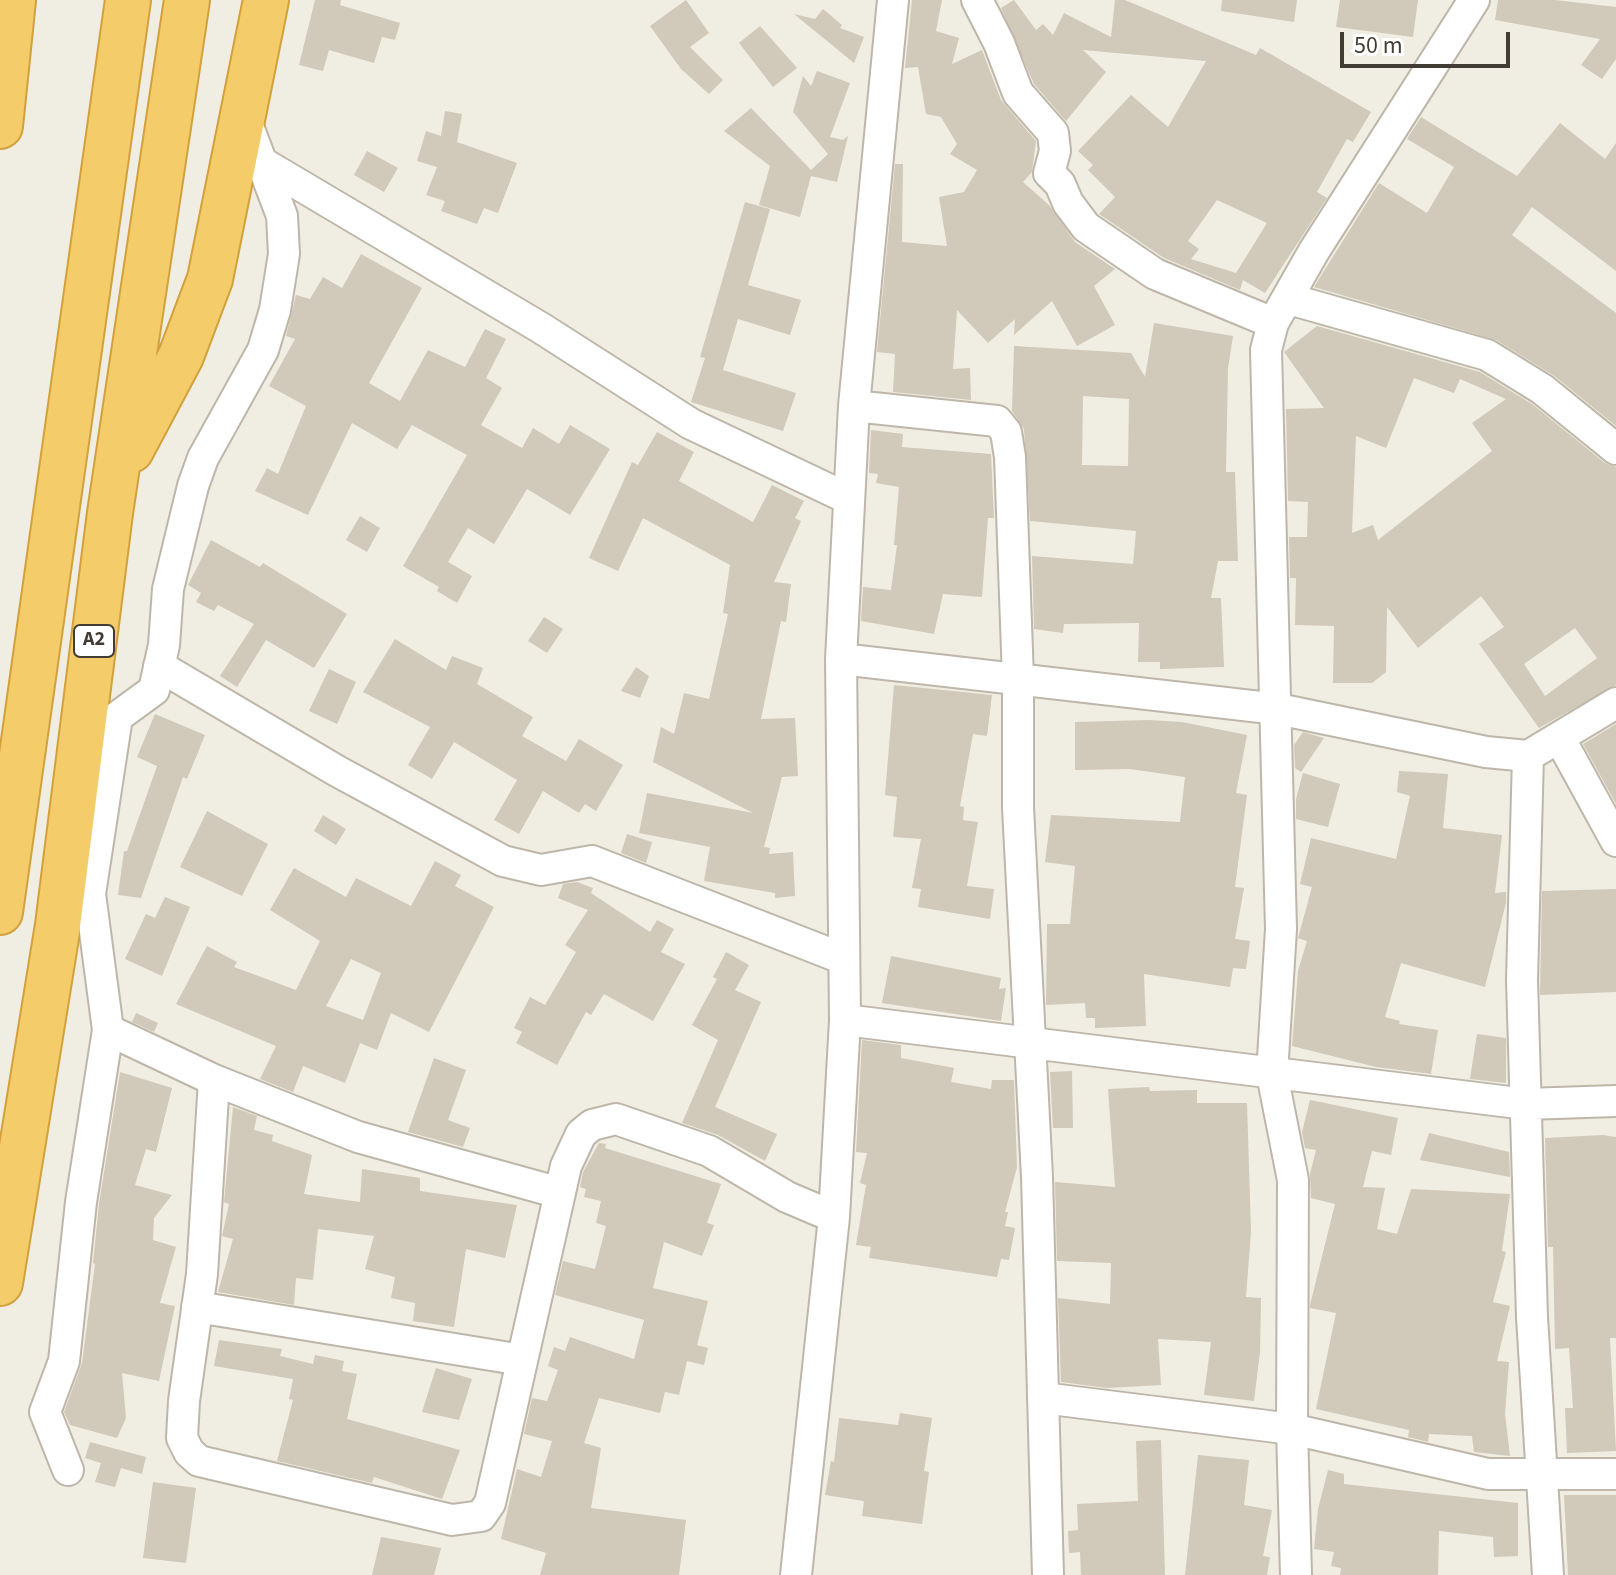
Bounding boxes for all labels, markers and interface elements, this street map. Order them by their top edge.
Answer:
scale bar [1344,16,1514,66]
text: 50 m [1354,28,1403,63]
road number: A2 [74,625,114,657]

